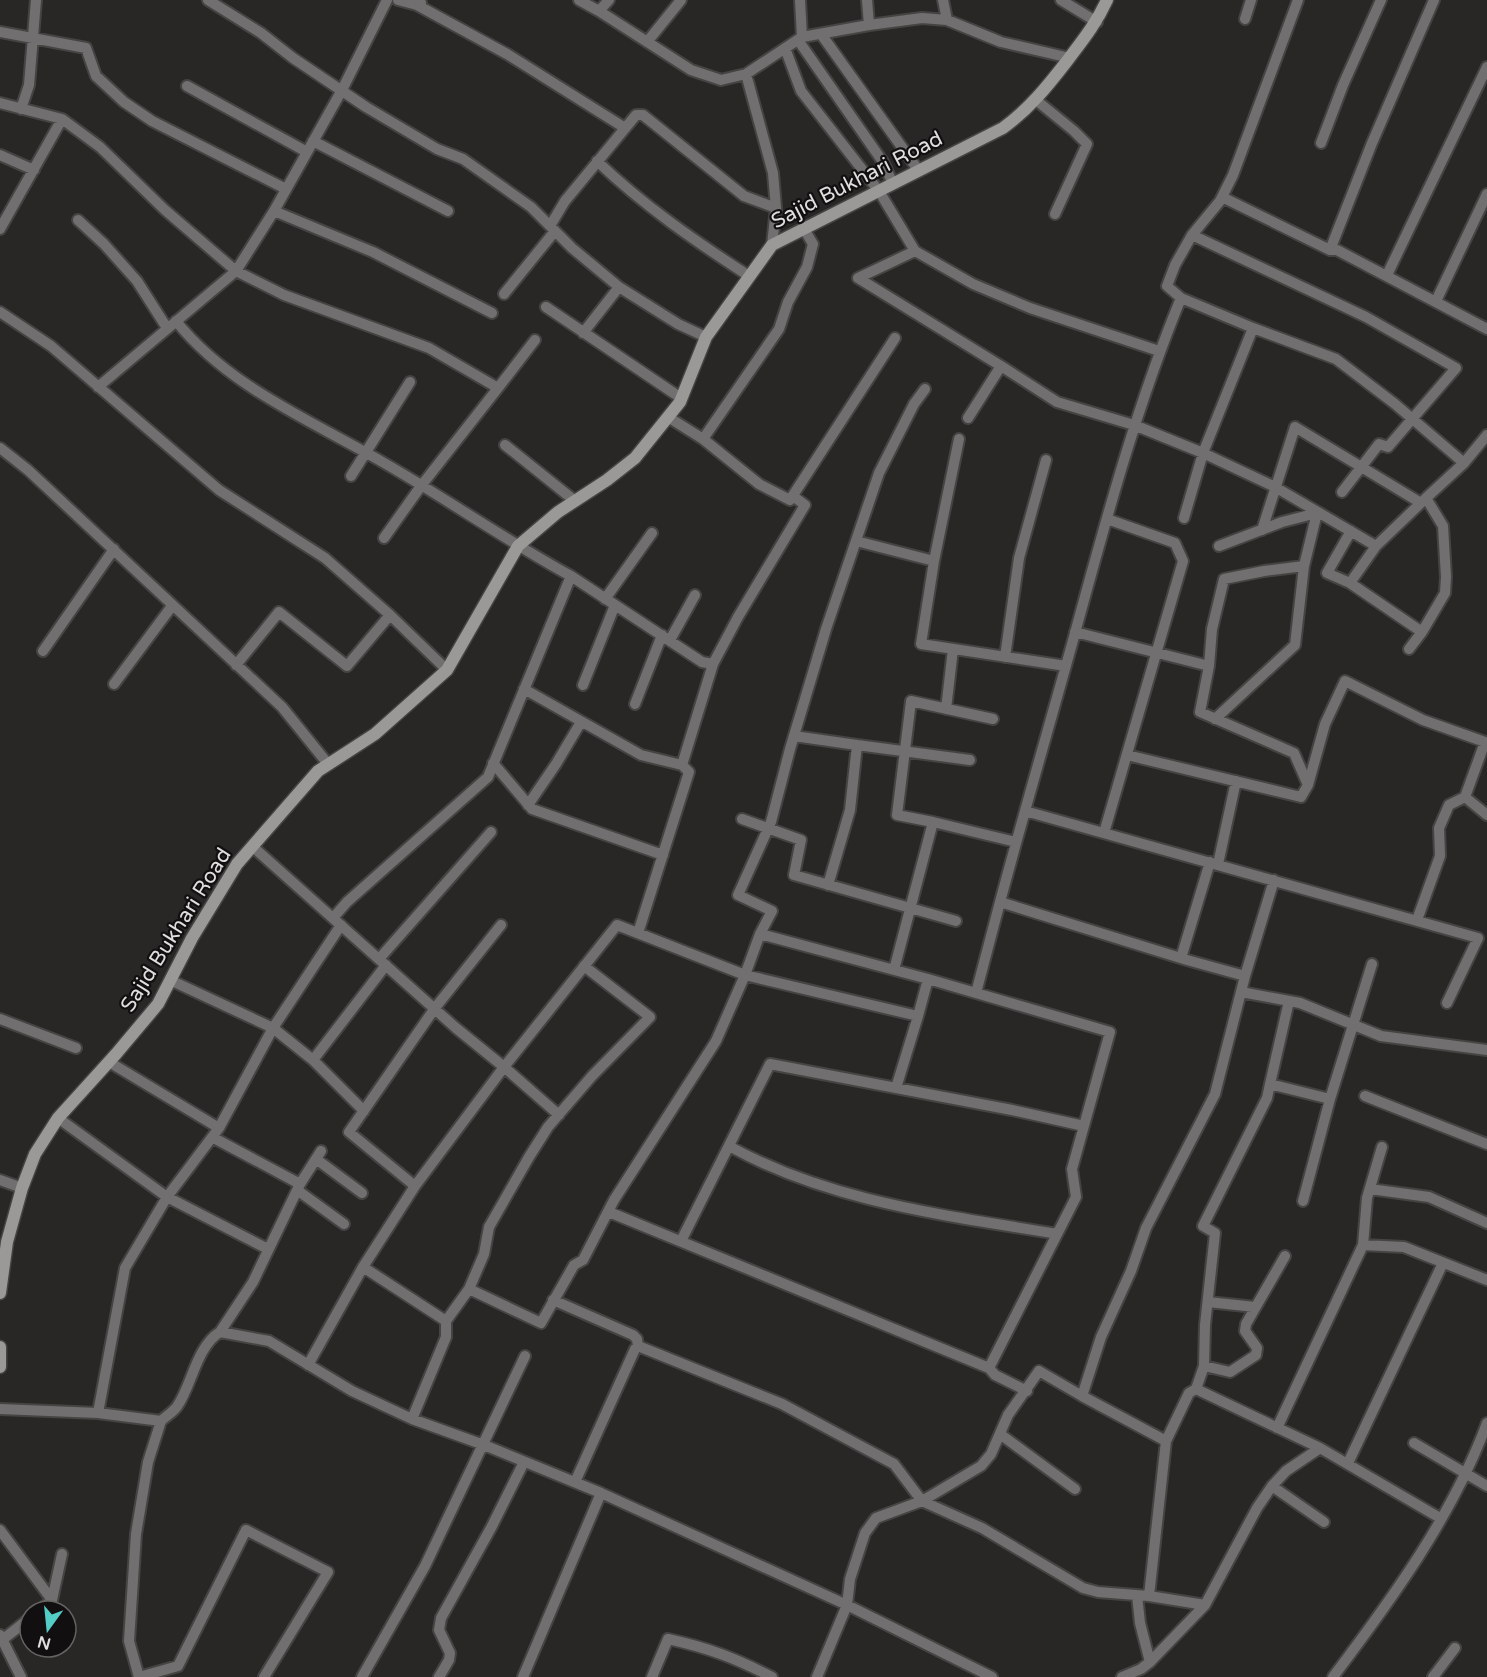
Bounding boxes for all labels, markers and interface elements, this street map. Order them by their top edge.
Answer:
street label: Sajid Bukhari Road [767,126,947,234]
street label: Sajid Bukhari Road [115,843,237,1017]
north arrow [18,1599,78,1659]
text: N [36,1631,53,1654]

